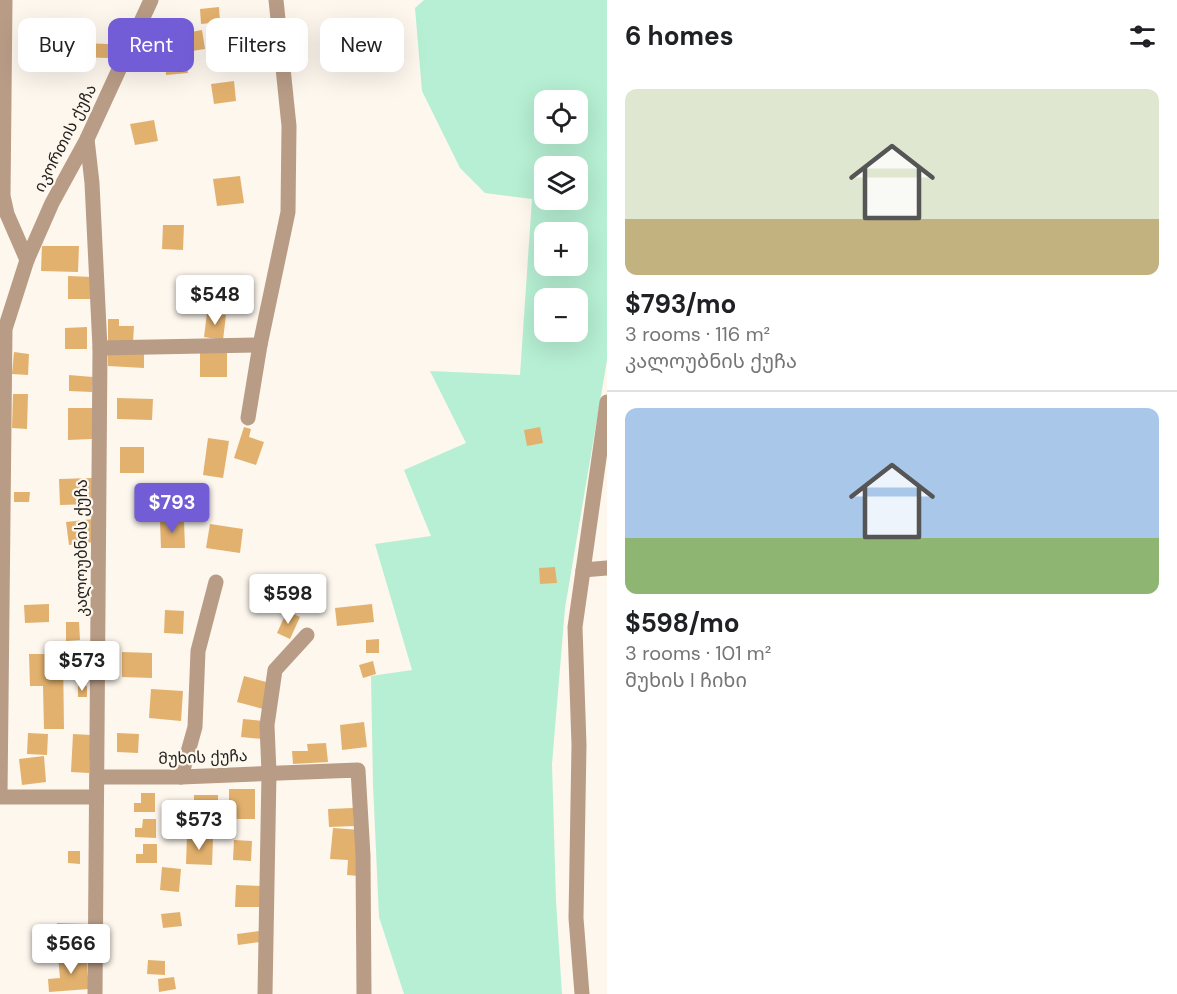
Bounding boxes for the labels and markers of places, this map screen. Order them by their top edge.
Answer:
pin: $548 [179,275,251,326]
pin: $793 [136,483,208,534]
pin: $598 [252,574,324,625]
pin: $573 [46,641,118,692]
pin: $573 [163,800,235,851]
pin: $566 [35,924,107,975]

